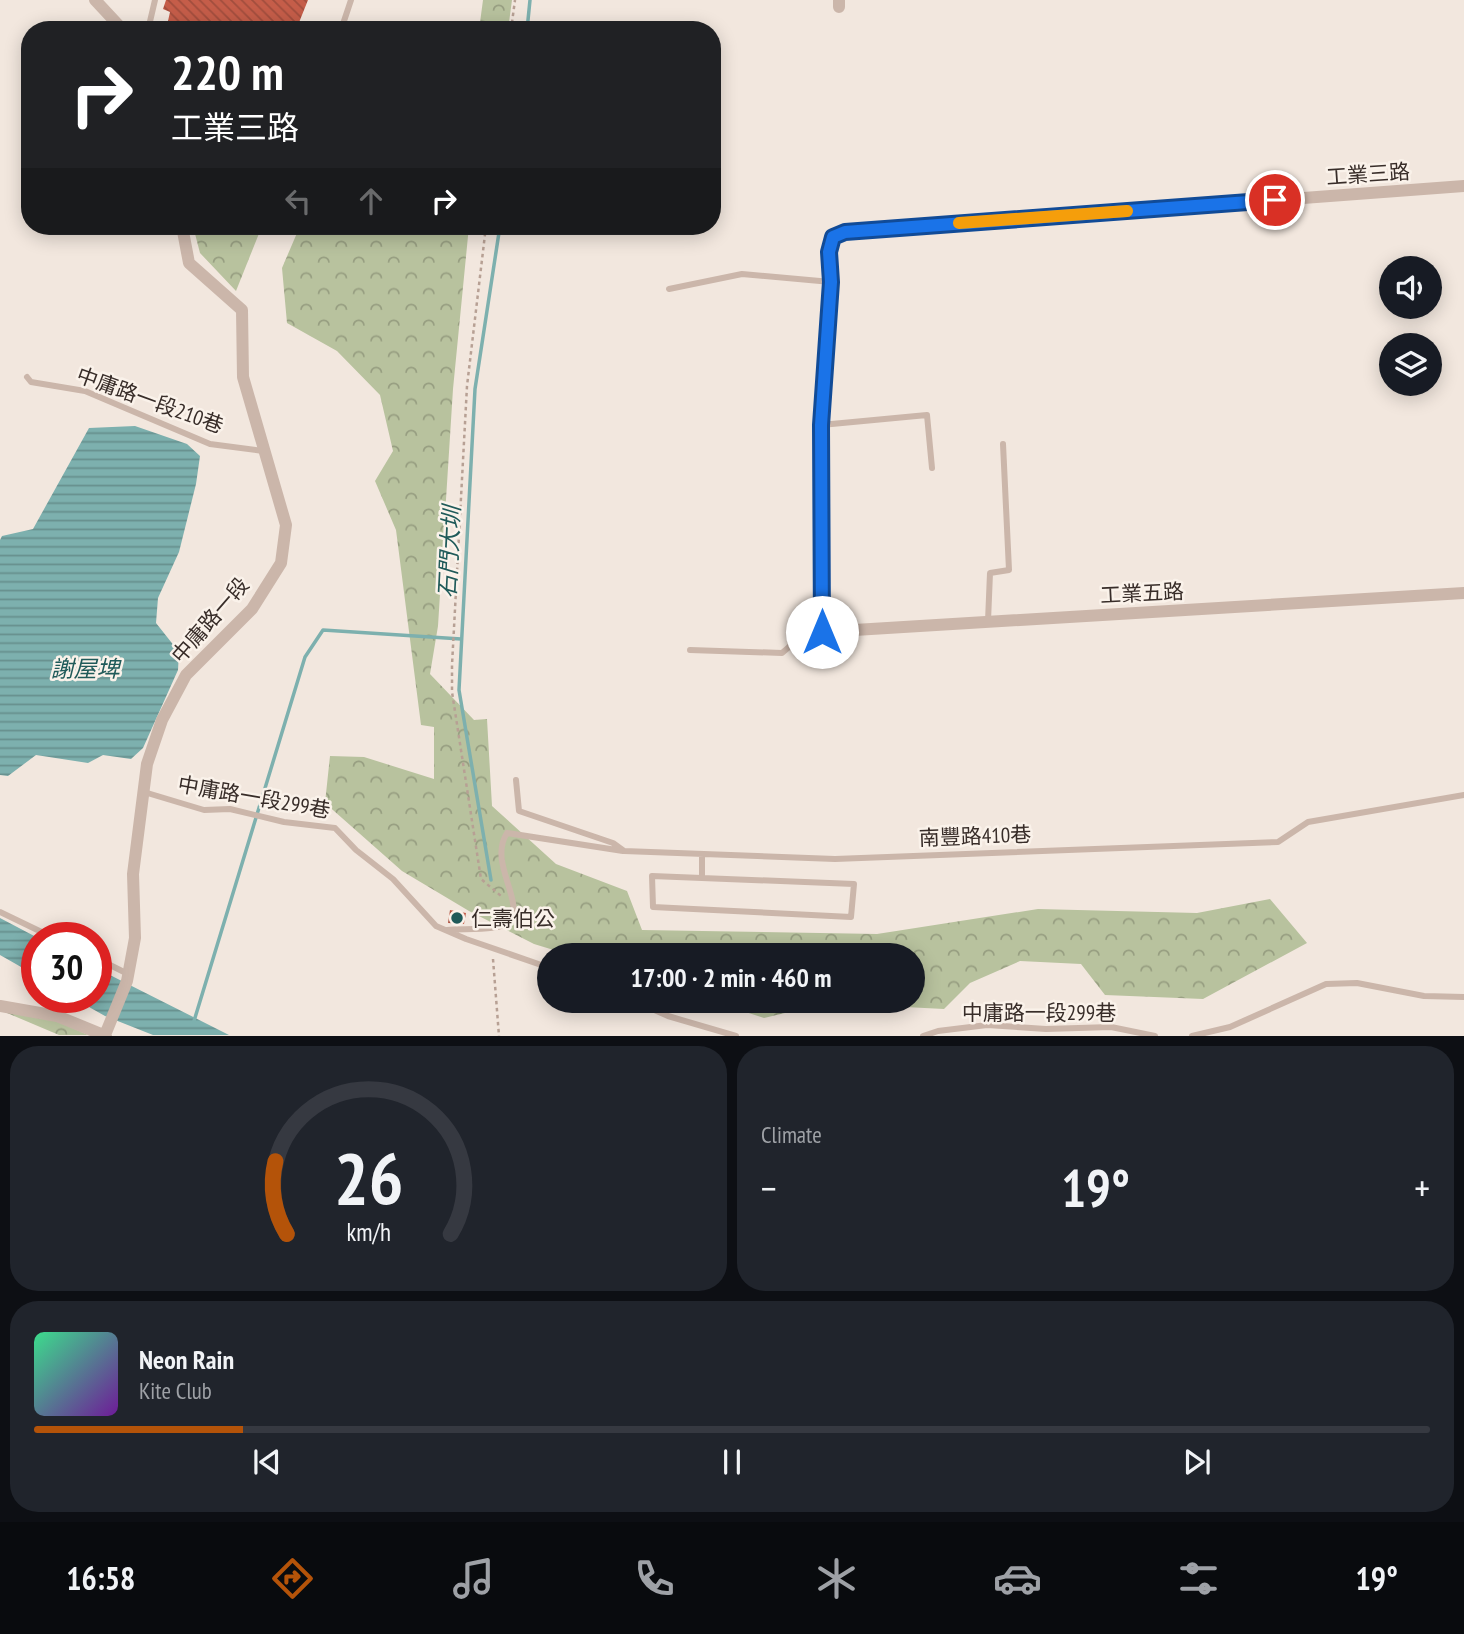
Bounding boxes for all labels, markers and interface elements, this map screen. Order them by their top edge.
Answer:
text: 220 m [171,40,284,104]
icon: right [56,49,147,140]
text: 工業三路 [171,106,299,148]
street label: 工業三路 [1325,158,1411,190]
pin [1245,170,1305,230]
icon: arrive [1256,181,1294,219]
icon: left [279,182,317,220]
icon: ahead [352,182,390,220]
icon: right [425,182,463,220]
map controls [1379,256,1442,396]
button: sound [1379,256,1442,319]
button: layers [1379,333,1442,396]
street label: 中庸路一段210巷 [73,361,227,439]
water label: 石門大圳 [432,502,466,599]
street label: 中庸路一段 [165,572,255,668]
street label: 工業五路 [1099,577,1185,609]
position arrow [785,595,859,669]
water label: 謝屋埤 [51,654,123,683]
street label: 中庸路一段299巷 [176,770,332,824]
street label: 南豐路410巷 [918,821,1032,851]
place label: 仁壽伯公 [471,905,555,932]
marker: 仁壽伯公 [449,910,465,926]
speed limit sign: 30 [21,922,112,1013]
text: 17:00 · 2 min · 460 m [631,961,831,994]
street label: 中庸路一段299巷 [962,999,1116,1026]
text: Climate [761,1120,822,1149]
text: 26 [334,1131,403,1225]
text: 19° [1061,1154,1130,1221]
text: − [761,1163,777,1212]
text: + [1414,1163,1430,1212]
text: km/h [346,1216,391,1248]
text: Neon Rain [139,1343,234,1376]
text: Kite Club [139,1376,212,1405]
icon: previous [248,1443,286,1481]
icon: pause [713,1443,751,1481]
icon: next [1178,1443,1216,1481]
icon: directions [268,1554,317,1603]
icon: music [449,1554,498,1603]
icon: phone [630,1554,679,1603]
icon: climate [812,1554,861,1603]
icon: car [993,1554,1042,1603]
icon: filters [1174,1554,1223,1603]
text: 16:58 [66,1557,135,1599]
text: 19° [1356,1557,1398,1599]

